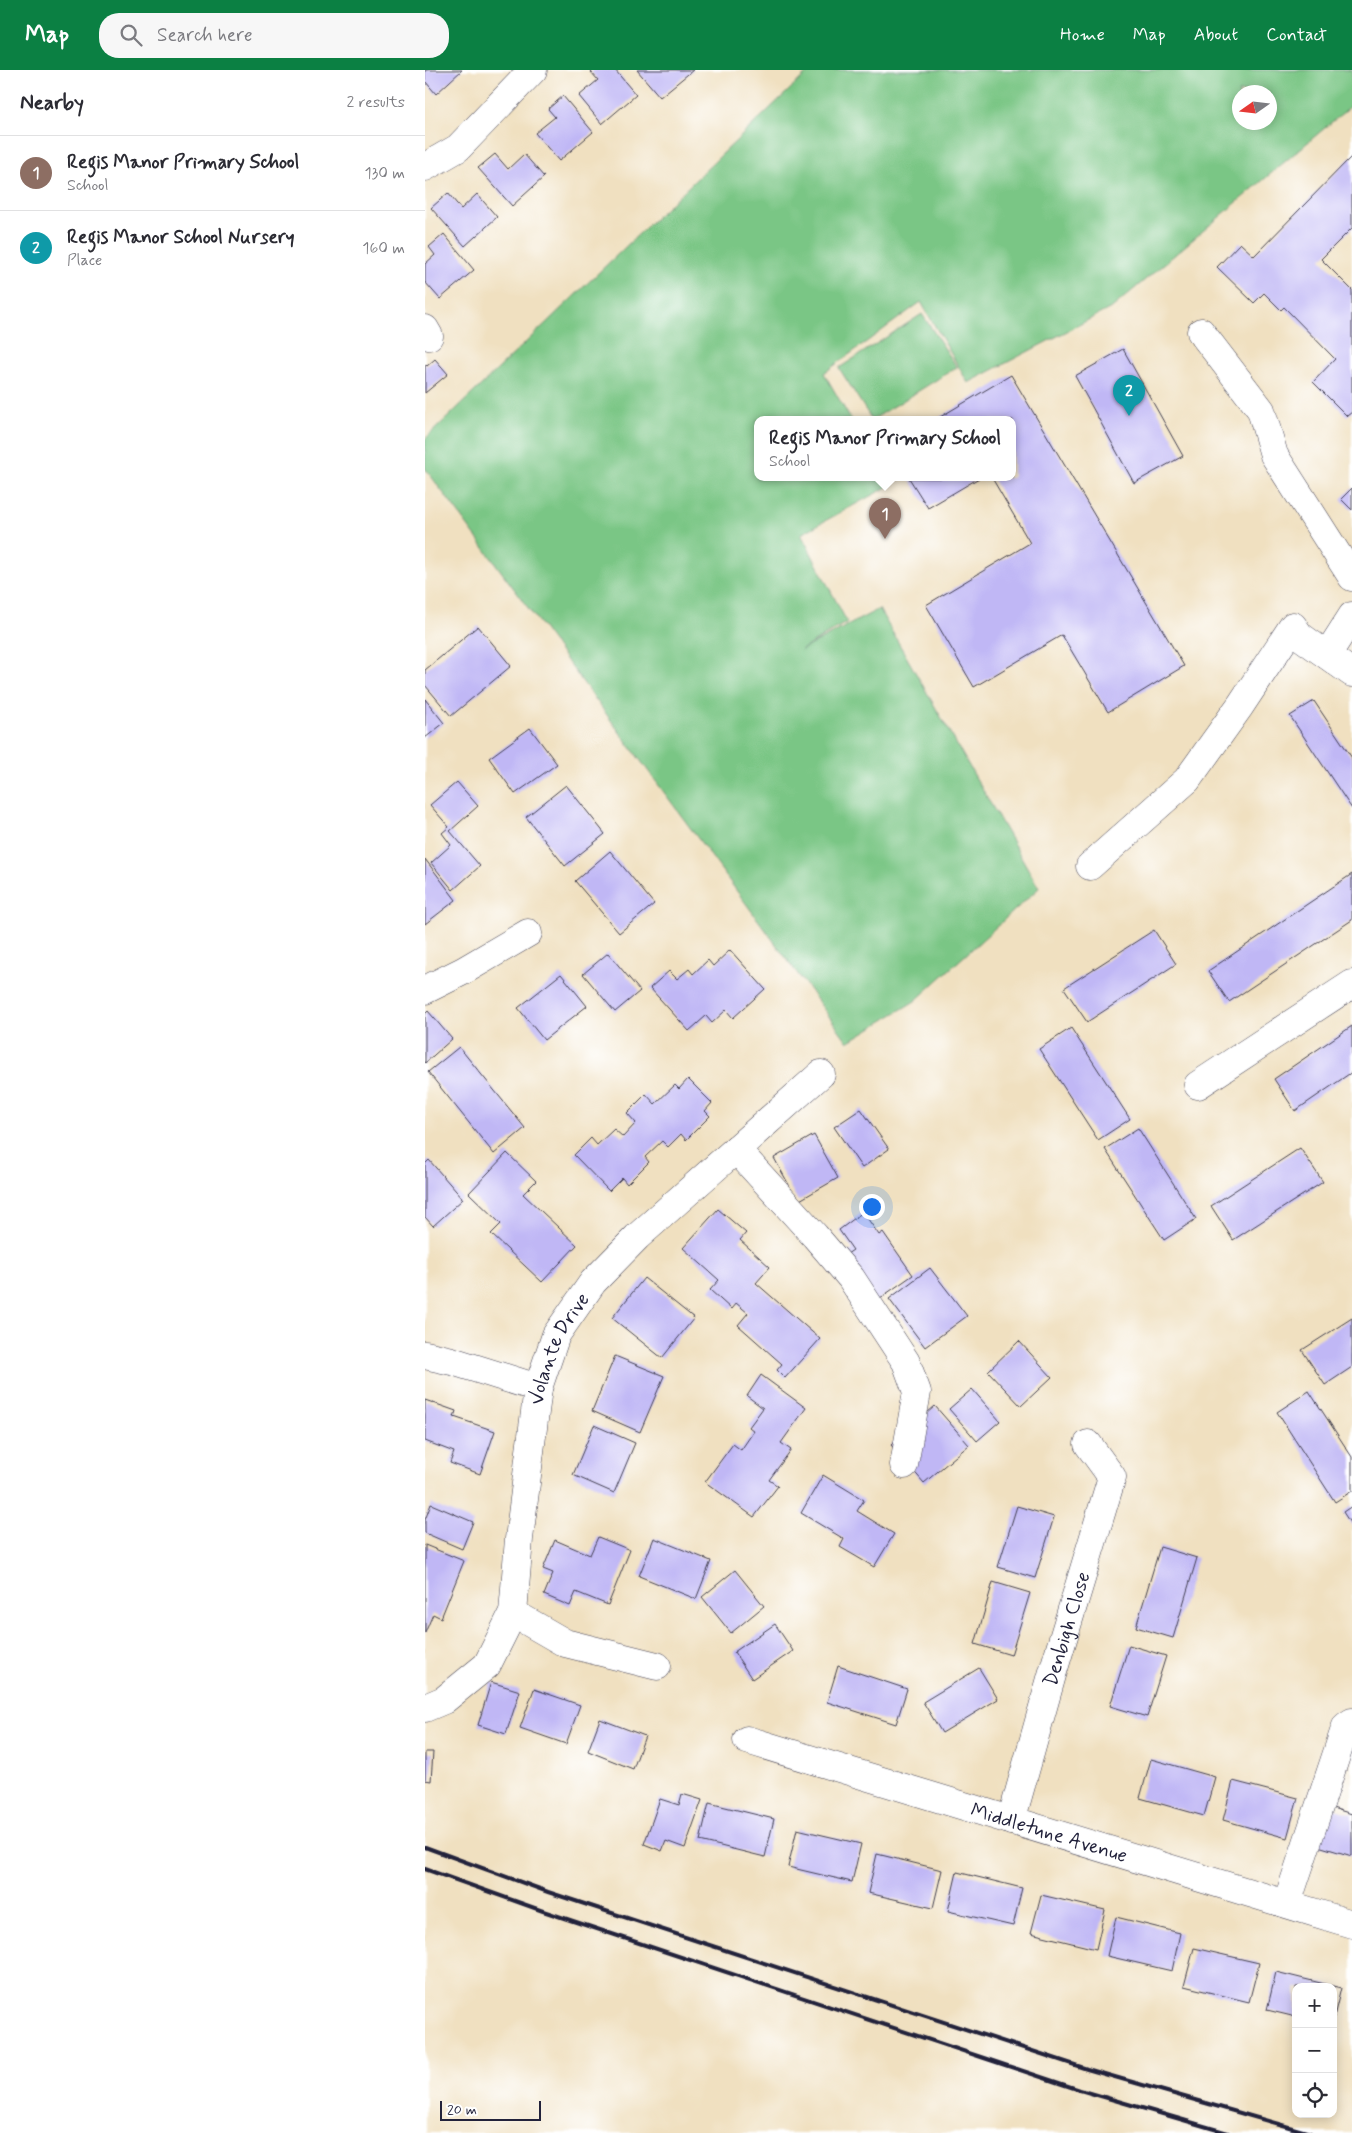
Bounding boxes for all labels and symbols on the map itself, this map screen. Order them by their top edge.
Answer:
north arrow [1232,85,1277,130]
pin: 2 [1113,375,1145,416]
pin: 1 [869,498,901,539]
your location [859,1194,885,1220]
street label: Volante Drive [524,1288,597,1406]
street label: Denbigh Close [1038,1569,1098,1689]
street label: Middletune Avenue [967,1797,1131,1870]
scale bar [440,2098,541,2121]

